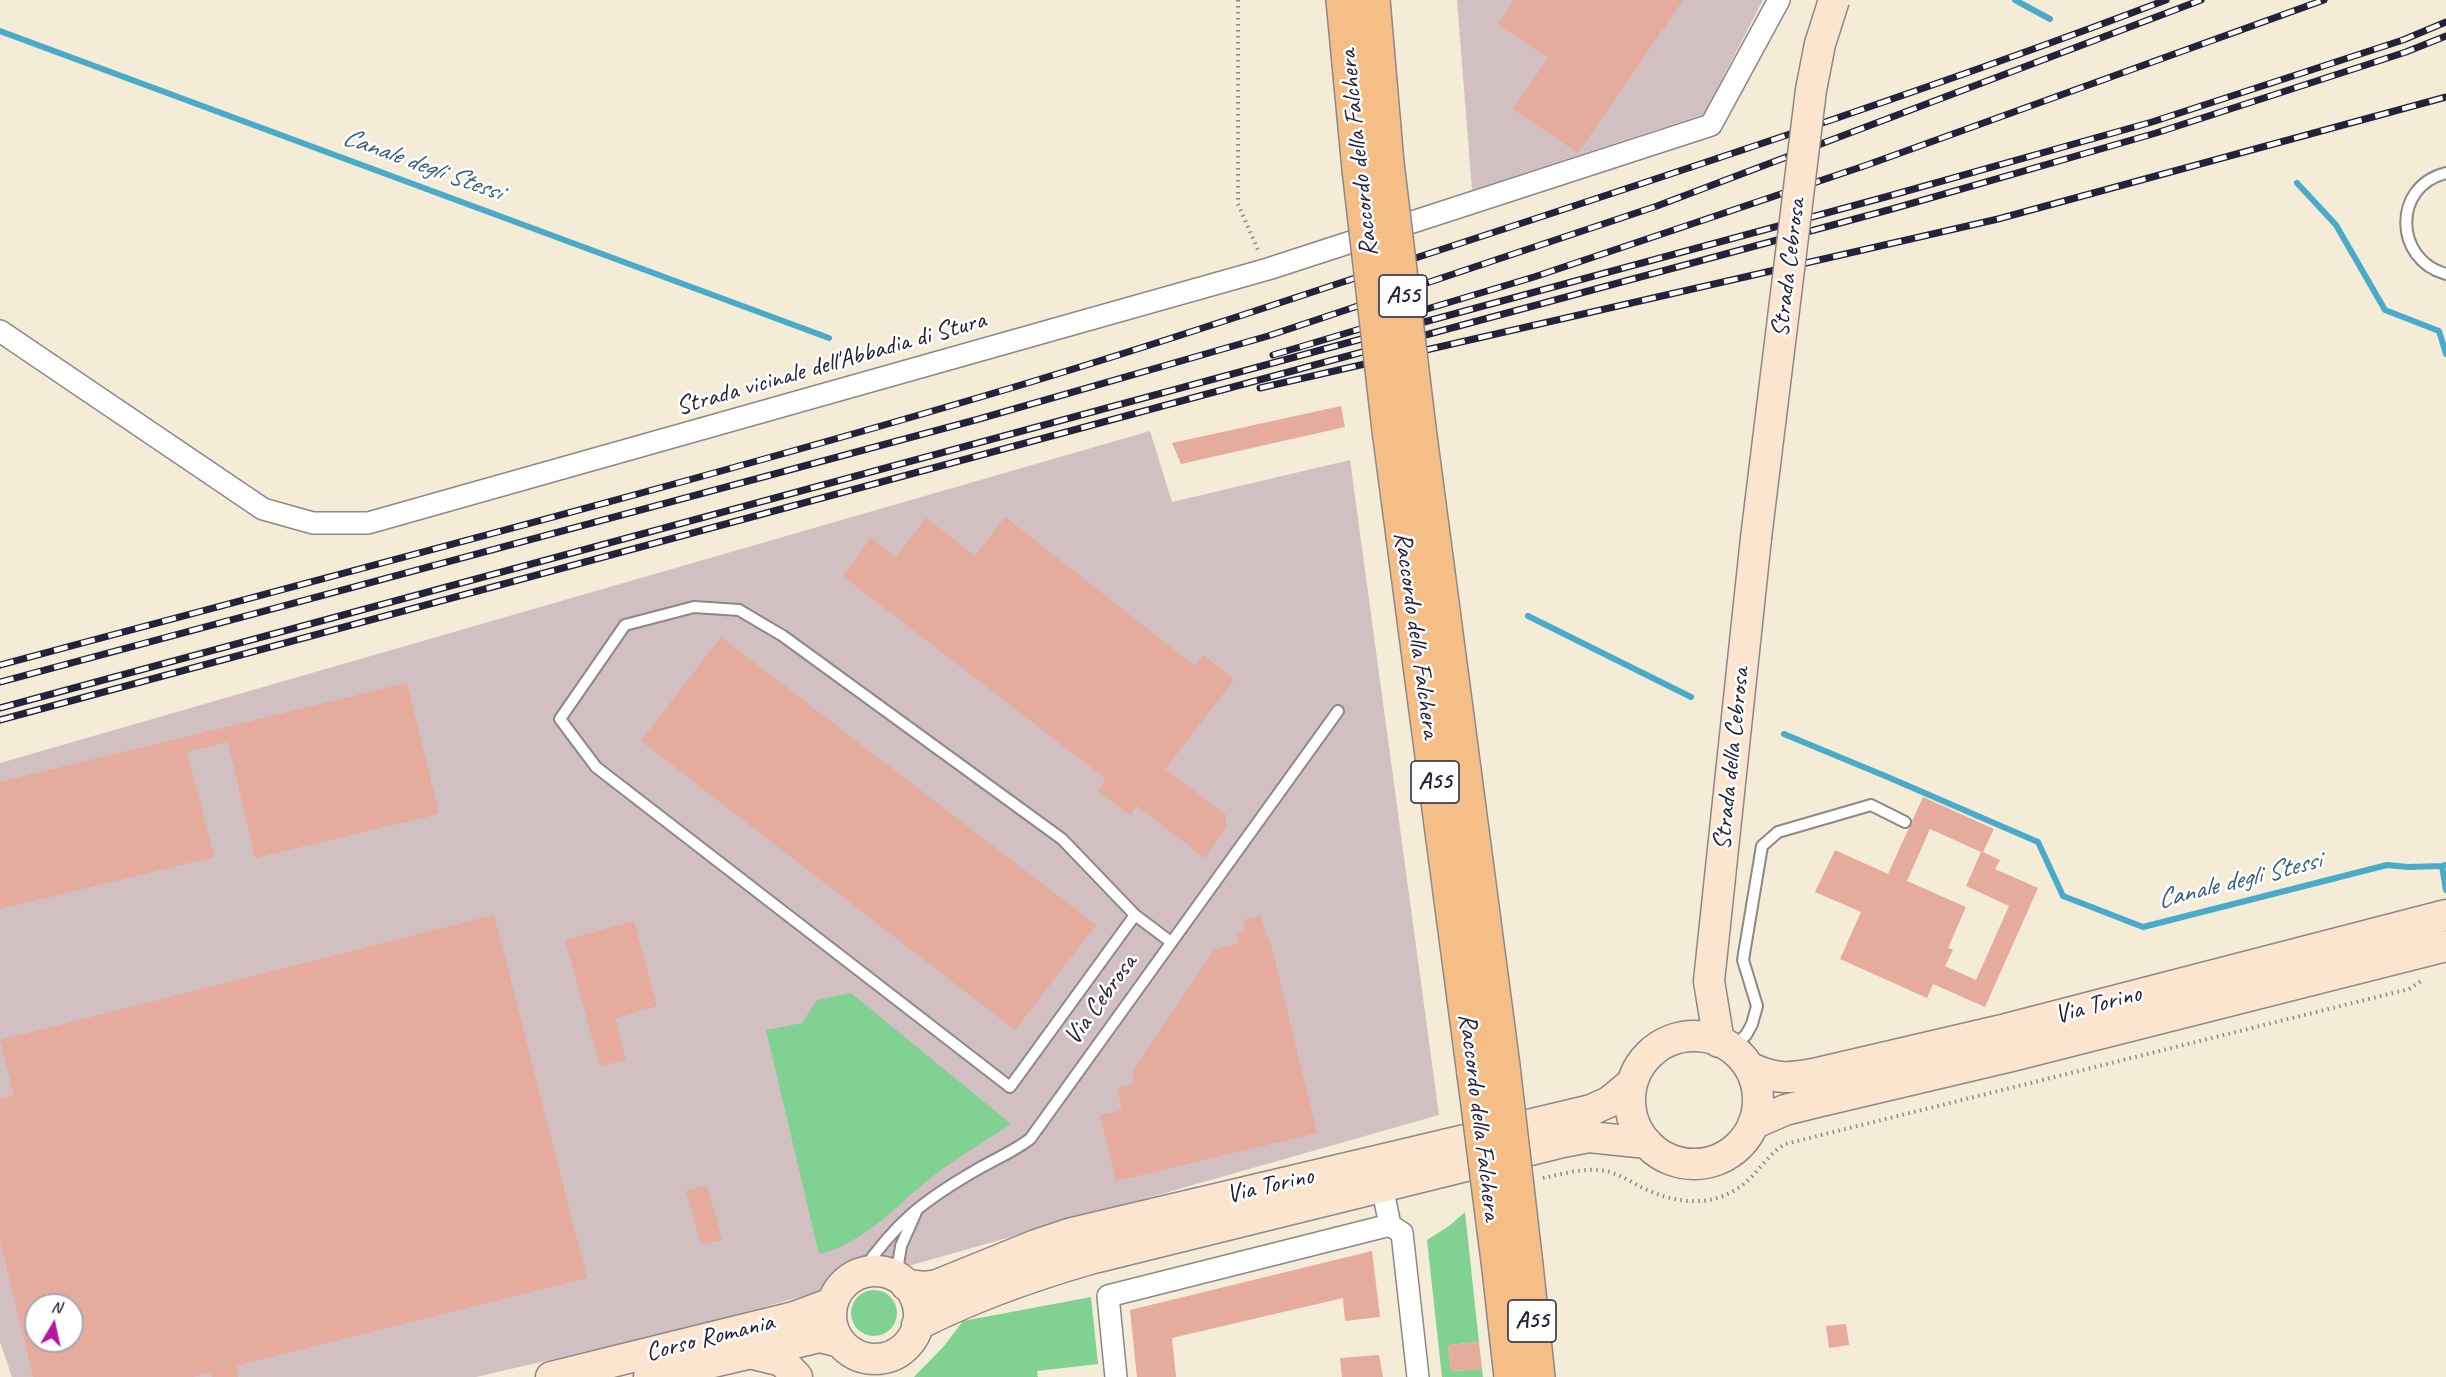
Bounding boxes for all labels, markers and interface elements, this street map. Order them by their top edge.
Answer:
street label: Raccordo della Falchera [1333,48,1385,258]
water label: Canale degli Stessi [338,121,506,209]
street label: Strada Cebrosa [1765,197,1813,339]
road number: A55 [1379,275,1427,317]
street label: Strada vicinale dell'Abbadia di Stura [673,305,989,423]
street label: Raccordo della Falchera [1386,530,1446,740]
street label: Strada della Cebrosa [1707,666,1757,852]
road number: A55 [1411,761,1459,803]
water label: Canale degli Stessi [2154,845,2324,917]
street label: Via Cebrosa [1058,949,1144,1051]
street label: Via Torino [2051,979,2145,1031]
street label: Raccordo della Falchera [1451,1012,1507,1222]
street label: Via Torino [1224,1161,1316,1211]
north arrow [24,1293,84,1353]
text: N [50,1297,63,1318]
road number: A55 [1508,1300,1556,1342]
street label: Corso Romania [643,1307,777,1369]

